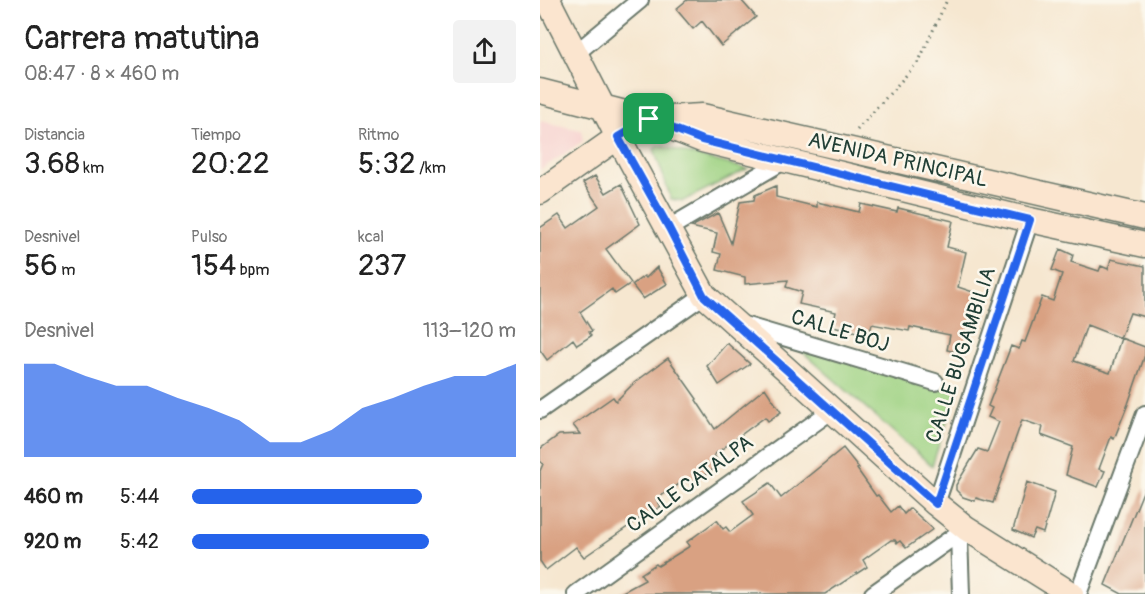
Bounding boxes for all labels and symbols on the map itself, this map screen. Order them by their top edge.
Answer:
pin [623,93,674,144]
street label: AVENIDA PRINCIPAL [805,126,991,194]
street label: CALLE BUGAMBILIA [920,264,1002,446]
street label: CALLE BOJ [788,303,892,359]
street label: CALLE CATALPA [621,429,759,539]

